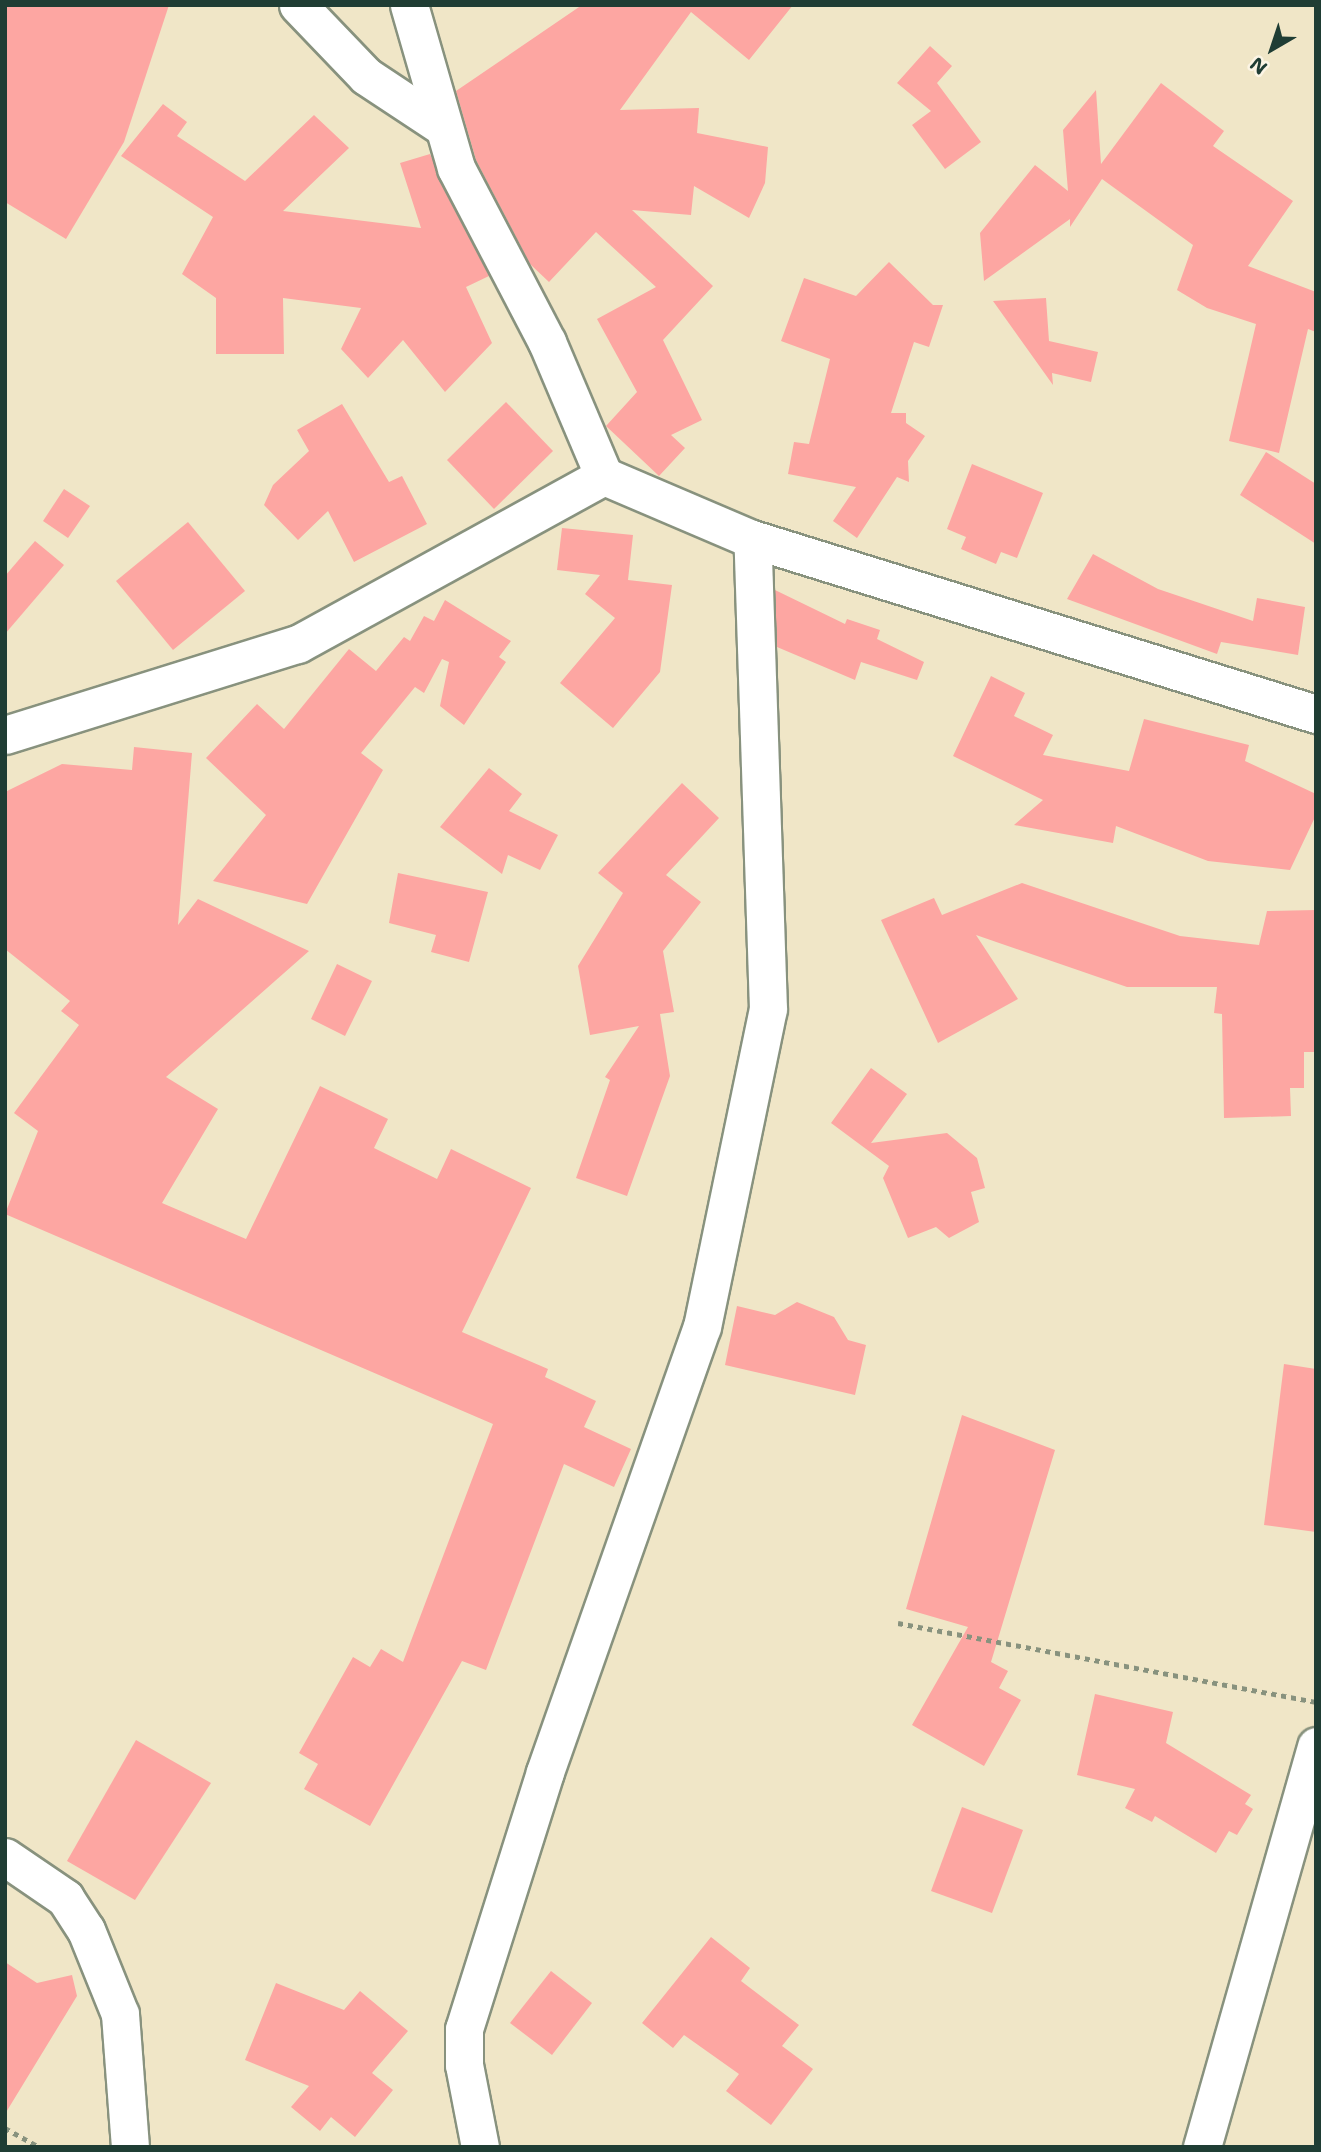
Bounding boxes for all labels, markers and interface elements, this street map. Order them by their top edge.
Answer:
north arrow [1237,14,1307,84]
text: N [1245,51,1272,80]

